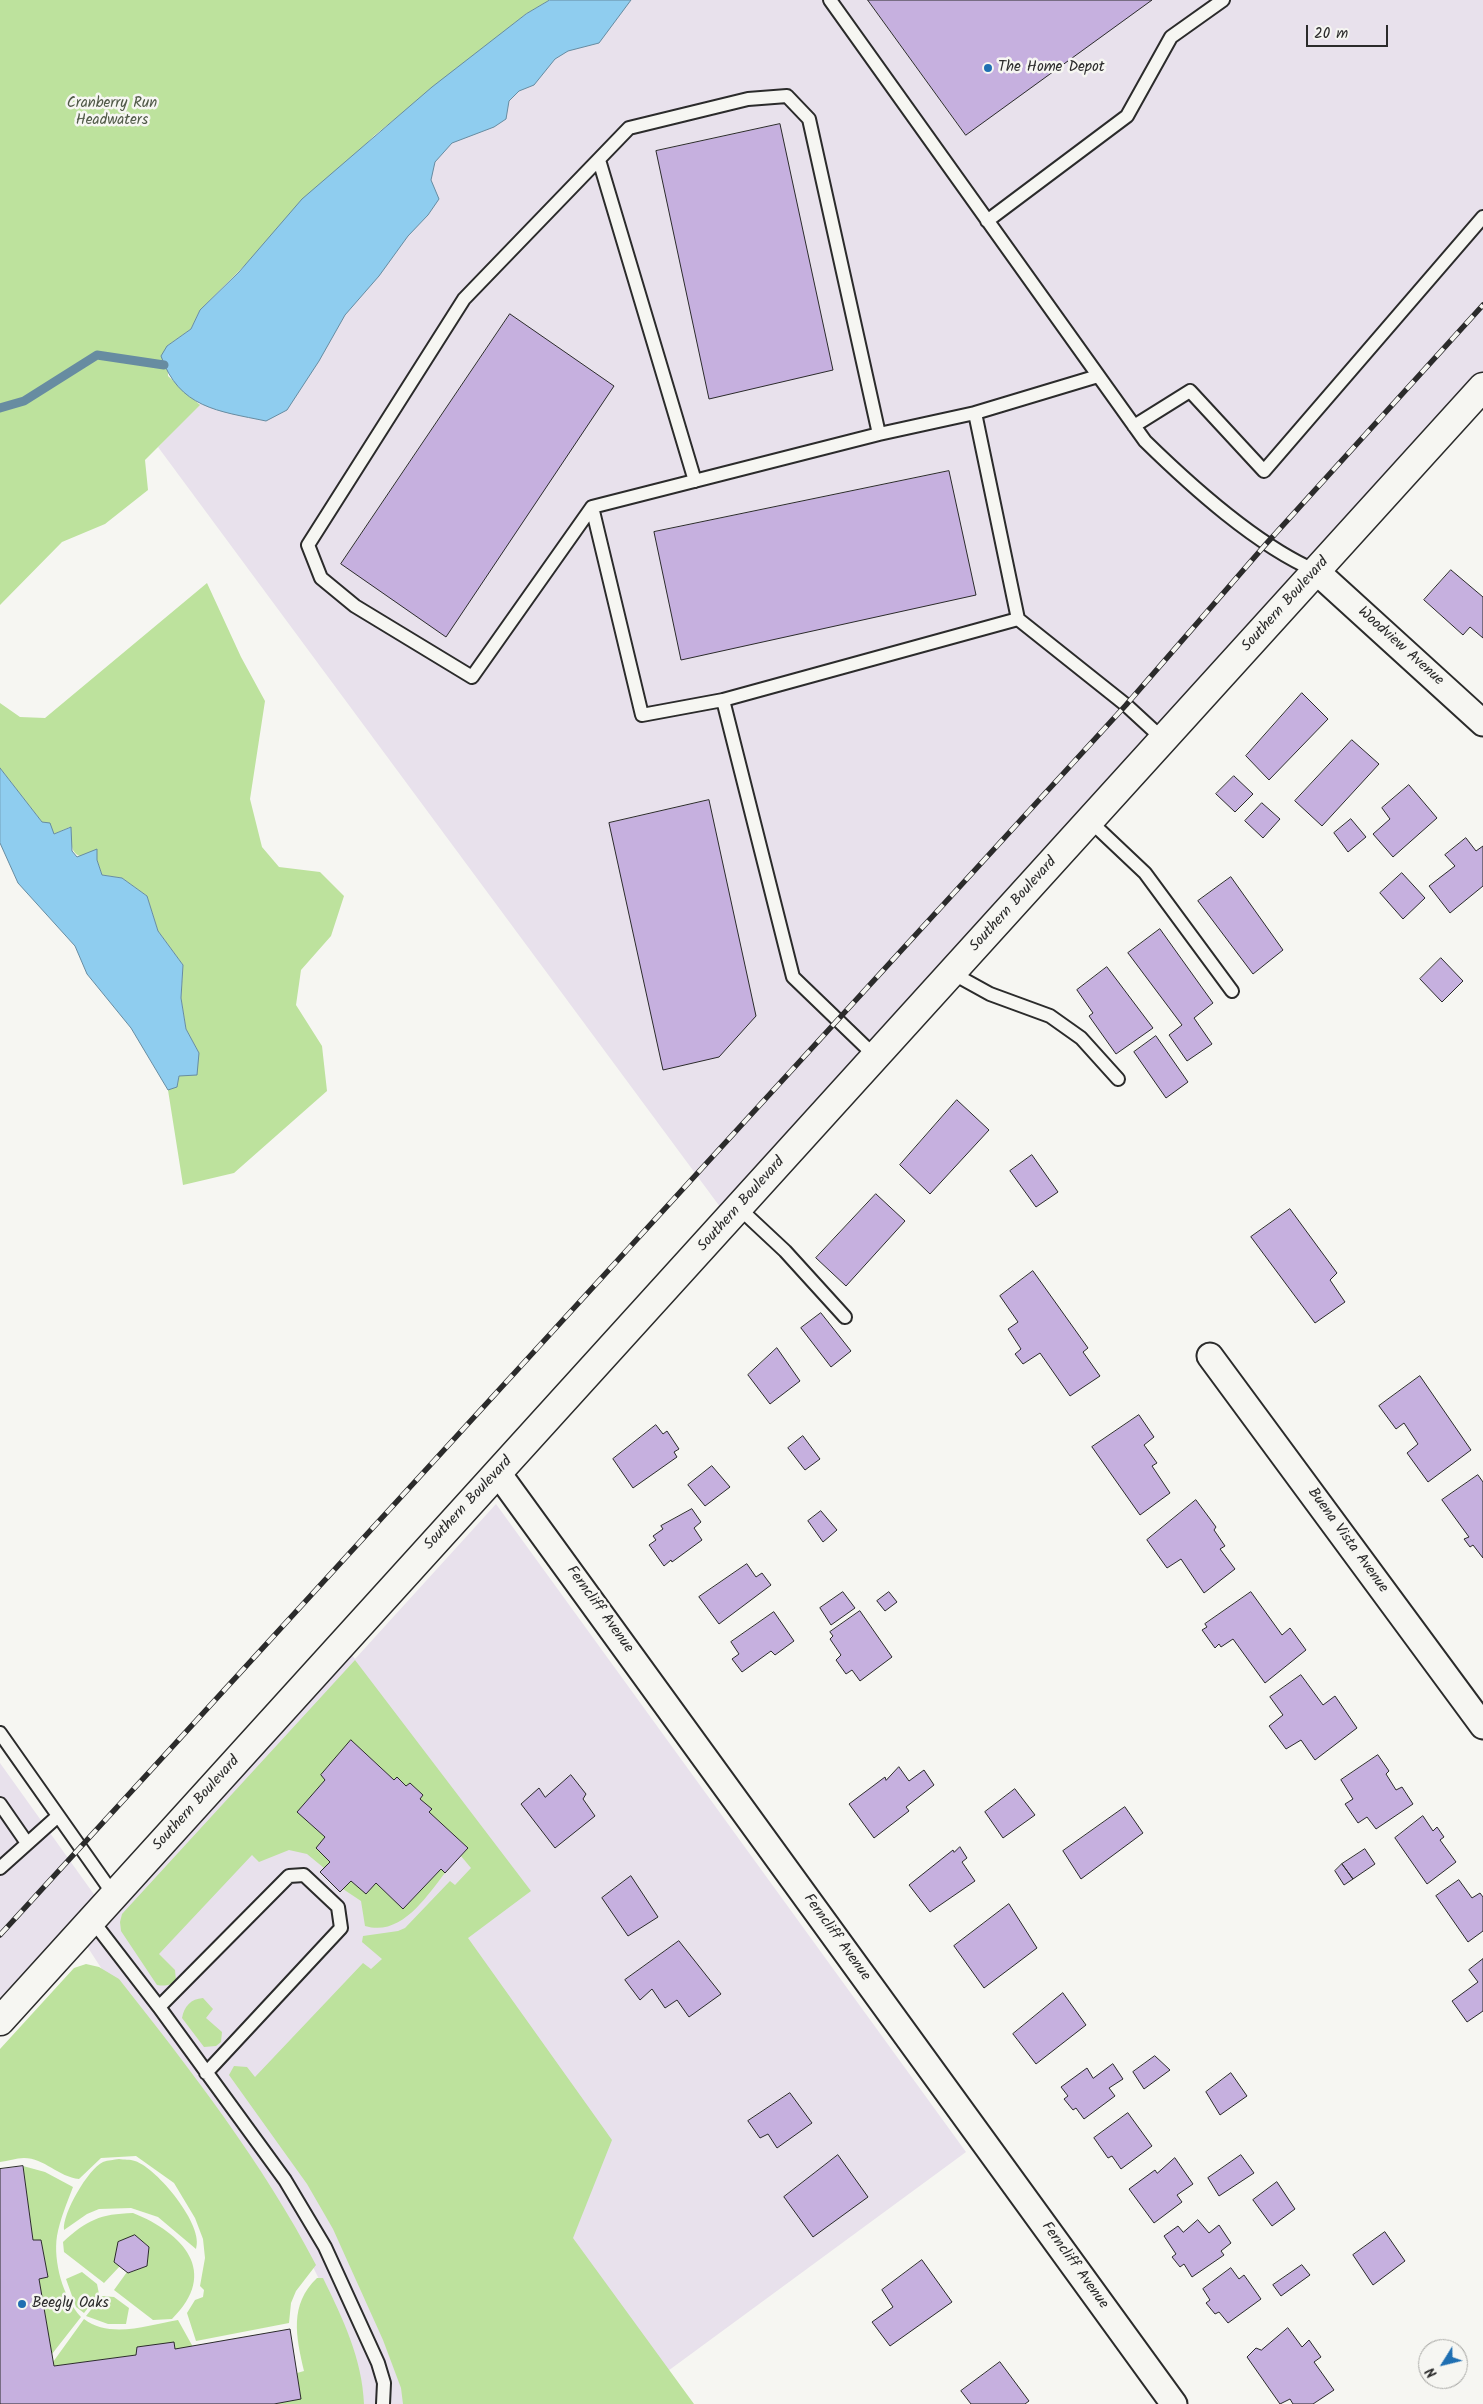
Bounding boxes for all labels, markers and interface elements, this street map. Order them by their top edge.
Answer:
scale bar [1308,15,1390,47]
text: 20 m [1314,22,1348,46]
place label: The Home Depot [998,59,1105,77]
marker: The Home Depot [982,62,994,74]
park label: Cranberry Run Headwaters [67,95,157,130]
street label: Southern Boulevard [1239,554,1333,656]
street label: Woodview Avenue [1353,604,1447,690]
street label: Southern Boulevard [967,854,1061,956]
street label: Southern Boulevard [695,1154,789,1256]
street label: Southern Boulevard [421,1453,517,1555]
street label: Buena Vista Avenue [1303,1485,1391,1597]
street label: Ferncliff Avenue [561,1563,637,1657]
street label: Southern Boulevard [150,1753,244,1855]
street label: Ferncliff Avenue [798,1891,874,1985]
street label: Ferncliff Avenue [1036,2219,1112,2313]
place label: Beegly Oaks [32,2295,109,2313]
marker: Beegly Oaks [16,2298,28,2310]
north arrow [1418,2339,1468,2389]
text: N [1420,2362,1443,2382]

